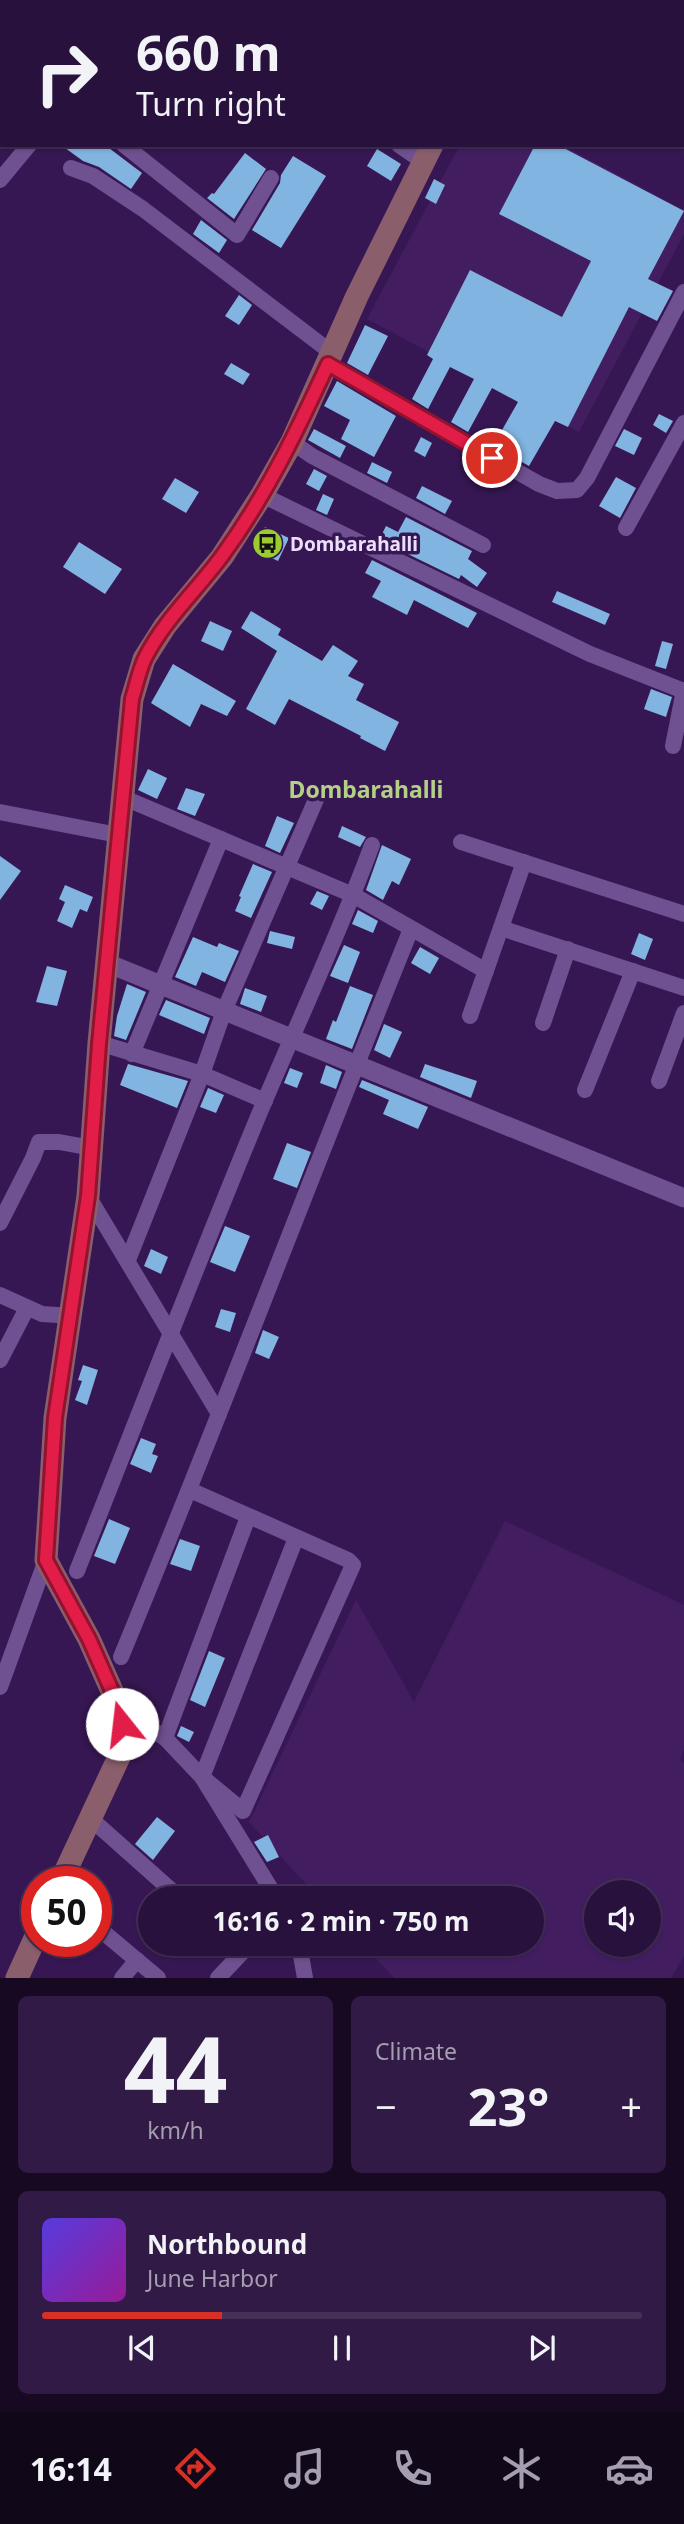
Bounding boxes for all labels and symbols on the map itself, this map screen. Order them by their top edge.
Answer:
pin [462,428,522,488]
bus stop icon: Dombarahalli [250,527,284,561]
place label: Dombarahalli [290,531,418,557]
district label: Dombarahalli [289,773,443,805]
position arrow [85,1687,159,1761]
speed limit sign: 50 [21,1866,112,1957]

